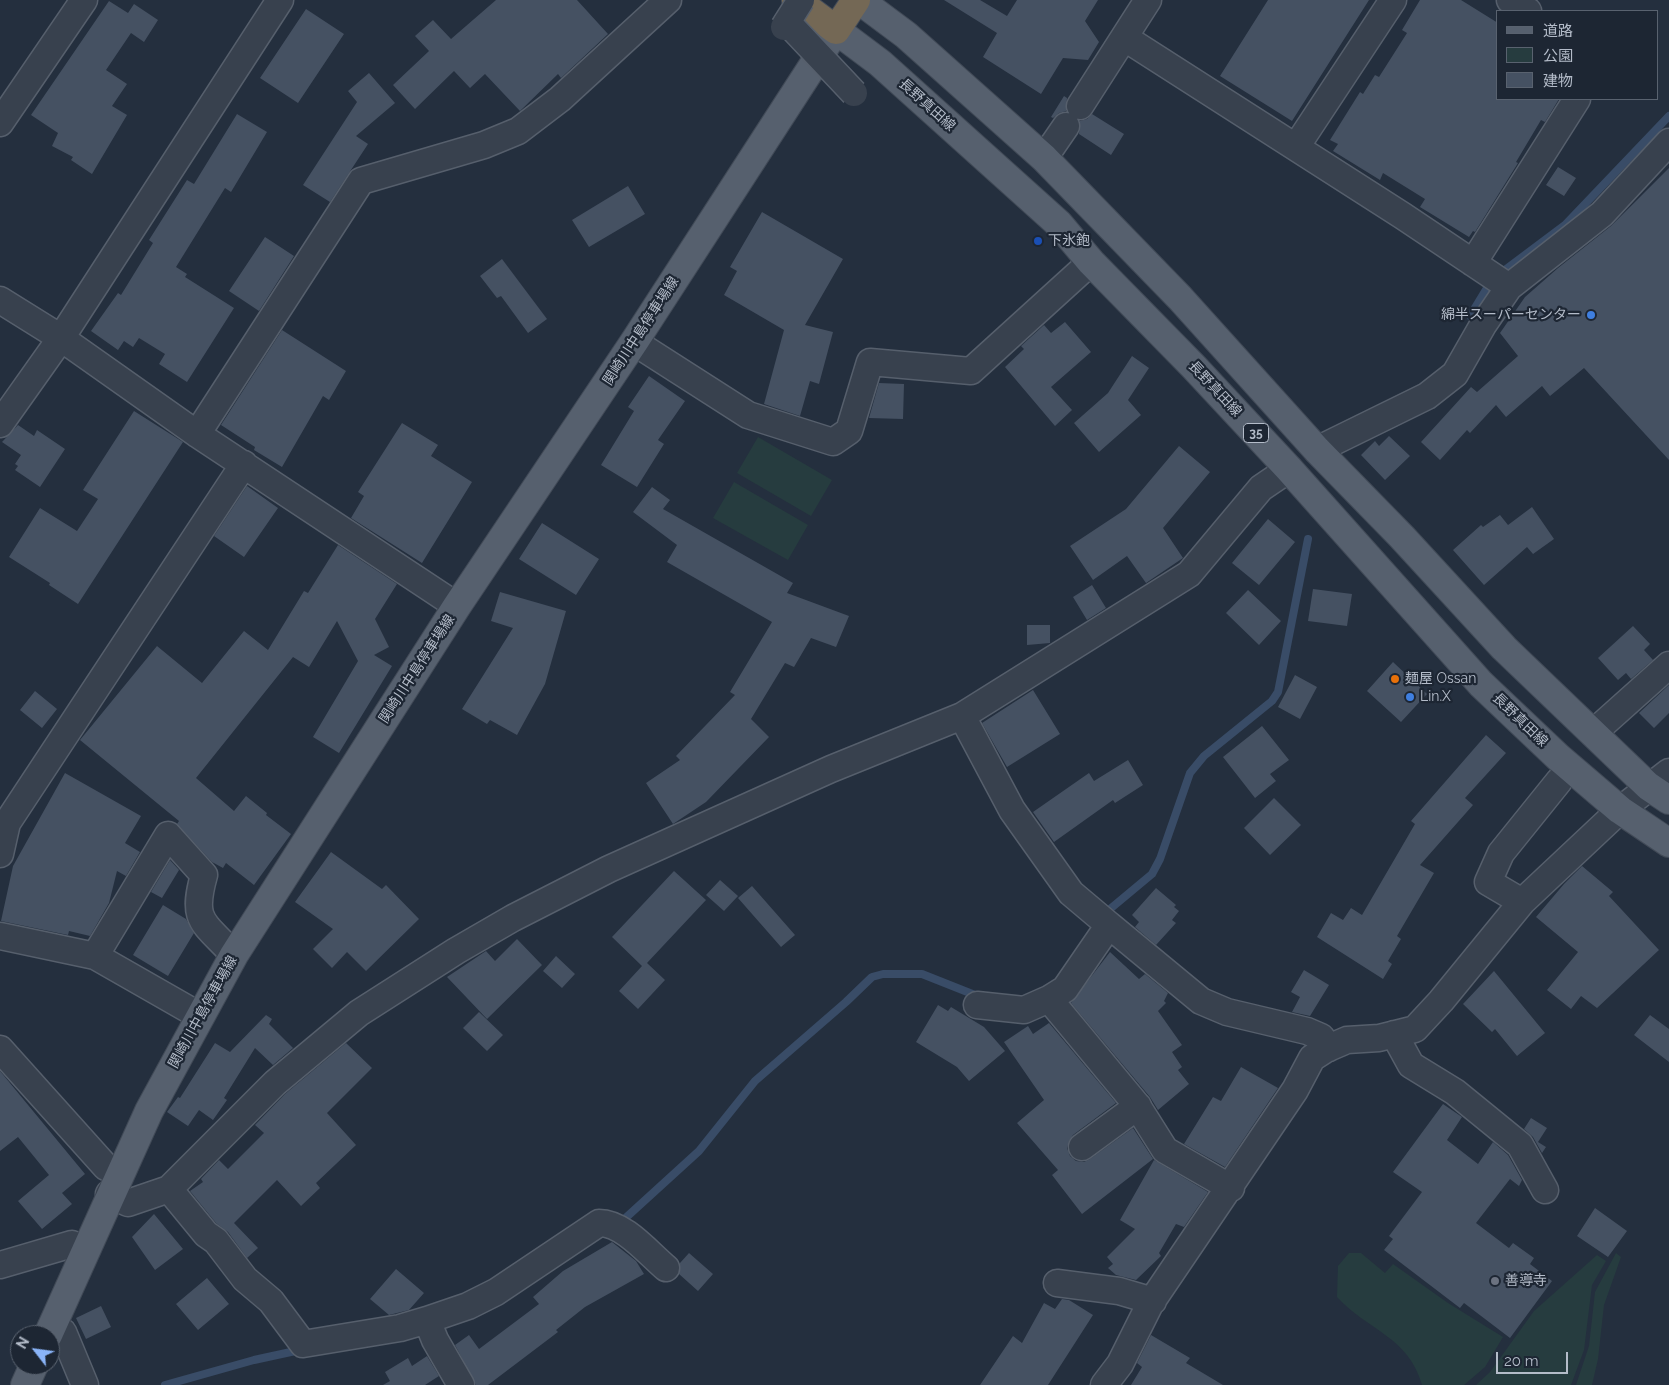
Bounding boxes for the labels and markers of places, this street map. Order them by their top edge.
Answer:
place label: 下氷鉋 [1048,233,1090,249]
marker: 下氷鉋 [1032,235,1044,247]
place label: 綿半スーパーセンター [1441,307,1581,323]
marker: 綿半スーパーセンター [1585,309,1597,321]
place label: 麺屋 Ossan [1405,671,1476,687]
marker: 麺屋 Ossan [1389,673,1401,685]
place label: Lin.X [1420,689,1451,705]
marker: Lin.X [1404,691,1416,703]
place label: 善導寺 [1505,1273,1547,1289]
marker: 善導寺 [1489,1275,1501,1287]

